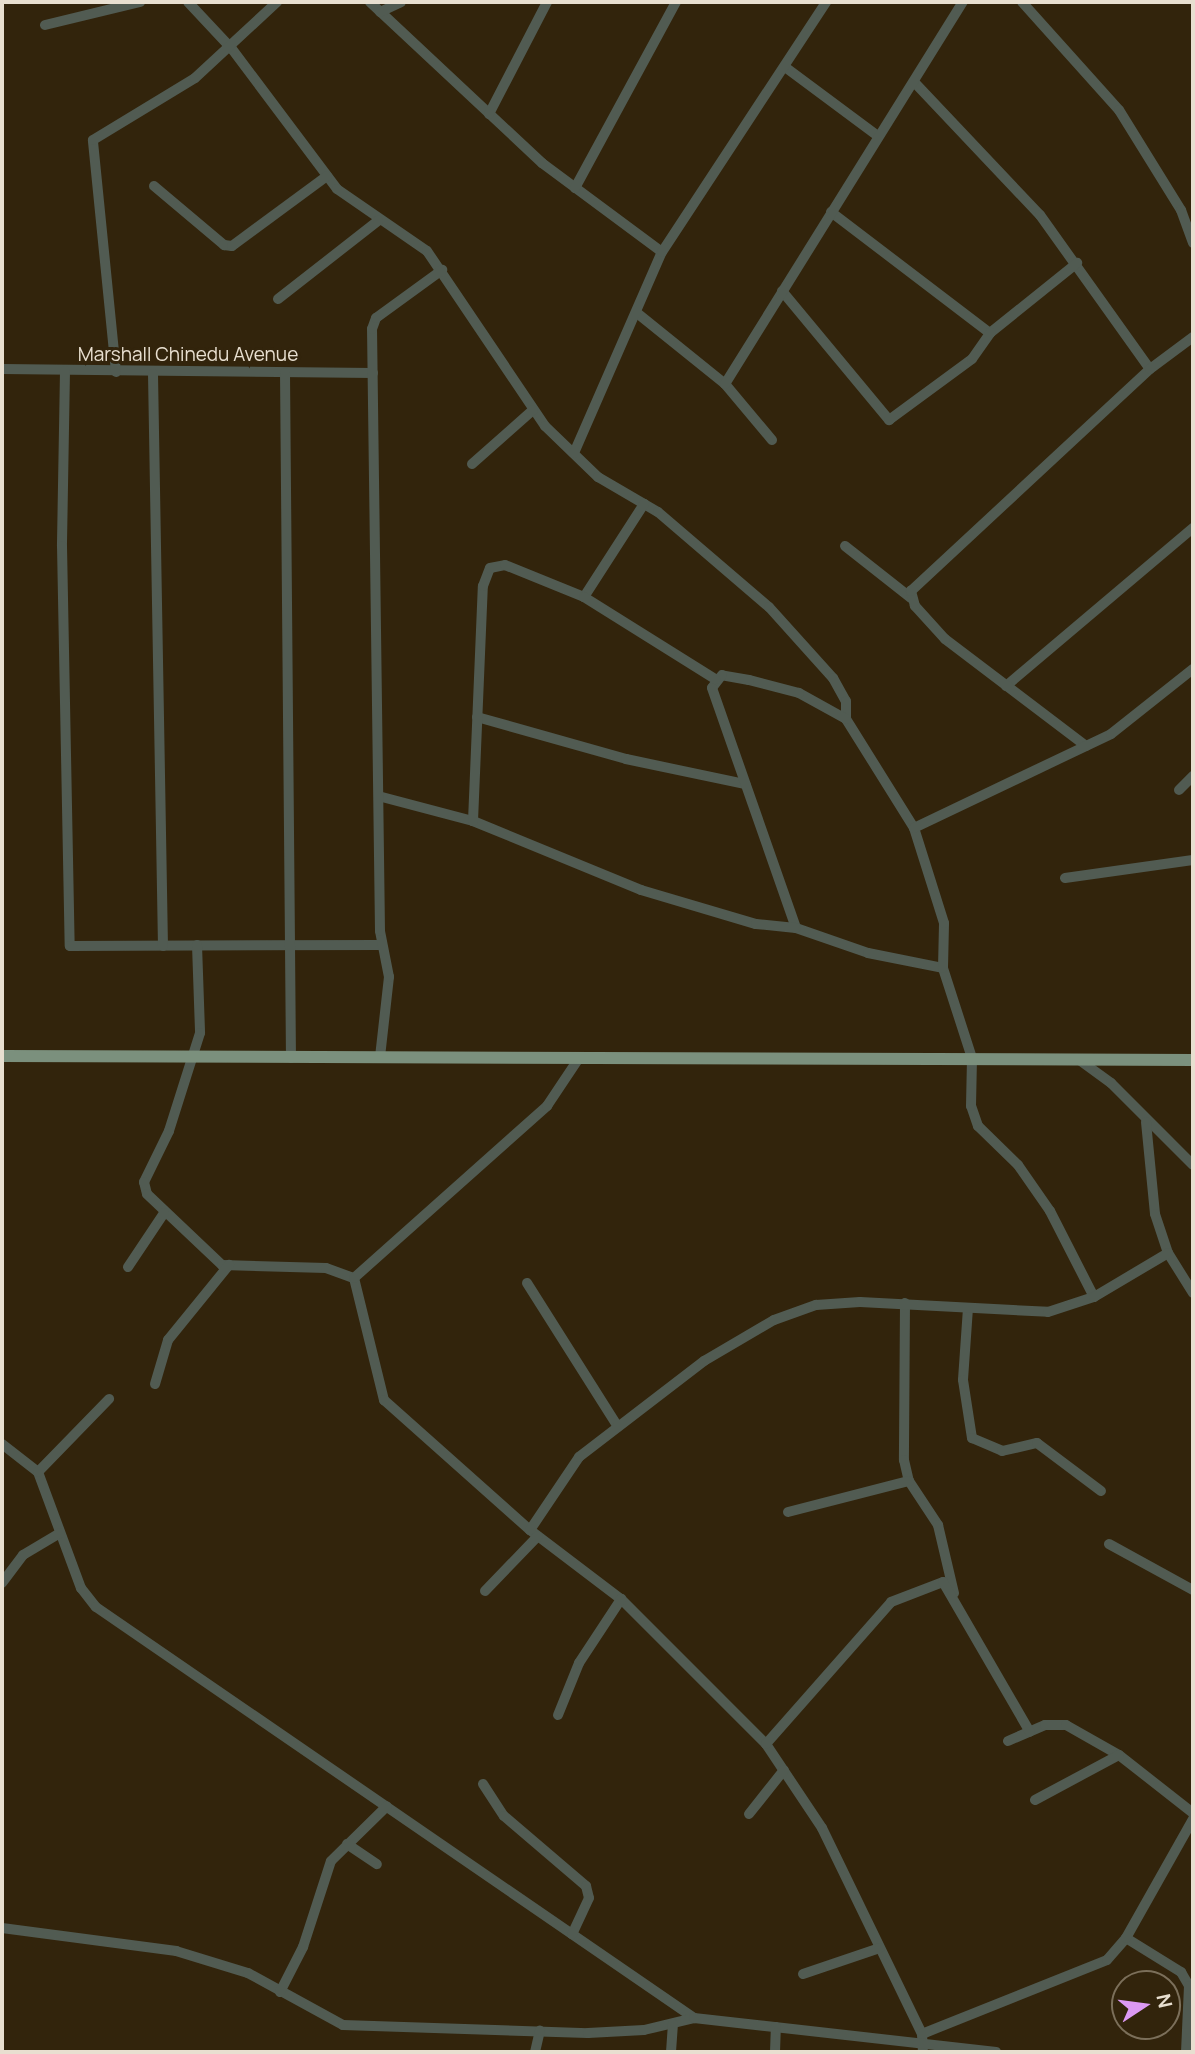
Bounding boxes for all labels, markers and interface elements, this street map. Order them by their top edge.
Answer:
street label: Marshall Chinedu Avenue [78,344,298,366]
north arrow [1111,1970,1181,2040]
text: N [1150,1991,1179,2010]

